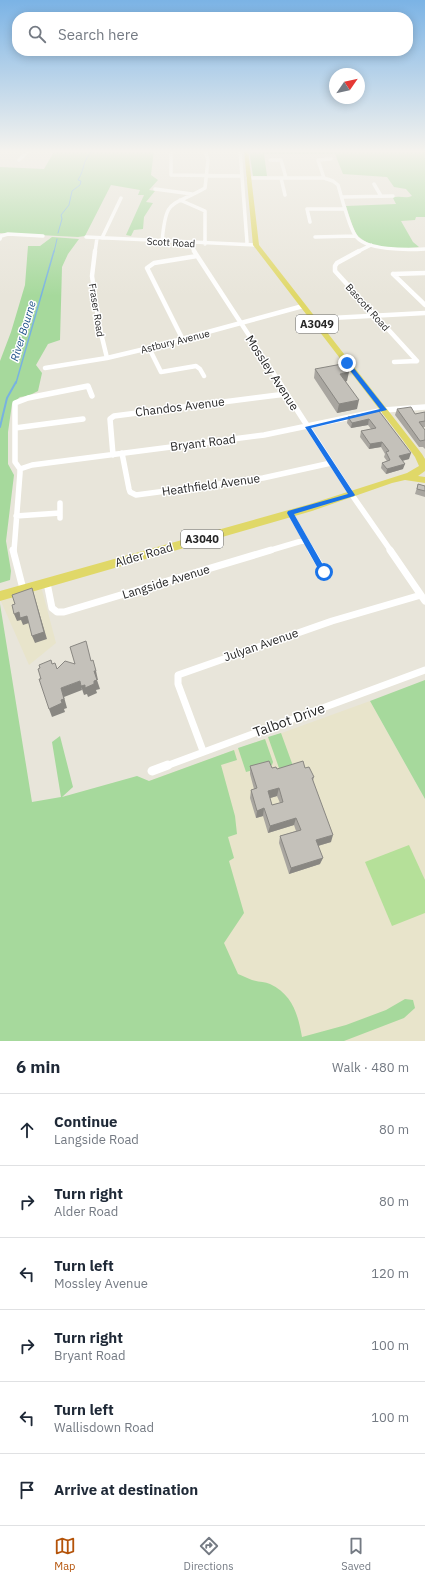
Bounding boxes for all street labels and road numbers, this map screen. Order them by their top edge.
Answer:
street label: Scott Road [146,235,196,250]
street label: Bascott Road [343,281,392,334]
street label: Fraser Road [86,283,107,338]
road number: A3049 [296,315,338,333]
street label: Astbury Avenue [139,327,211,356]
street label: Mossley Avenue [243,332,303,414]
street label: Chandos Avenue [134,394,226,419]
street label: Bryant Road [169,431,237,454]
street label: Heathfield Avenue [161,470,261,499]
road number: A3040 [181,530,223,548]
street label: Alder Road [113,539,174,570]
street label: Langside Avenue [120,561,212,602]
street label: Julyan Avenue [222,625,301,664]
street label: Talbot Drive [251,699,328,741]

